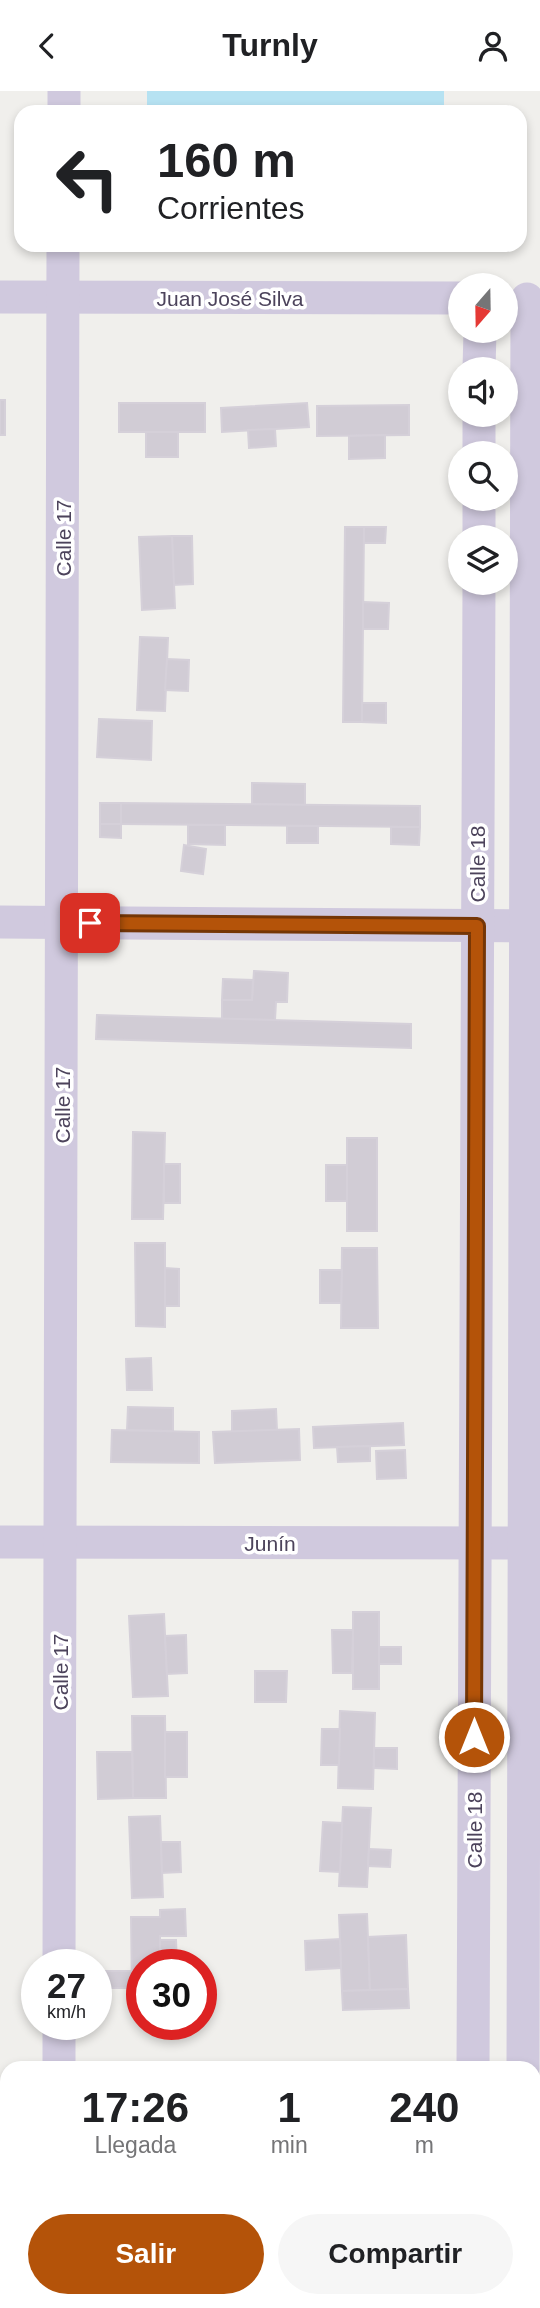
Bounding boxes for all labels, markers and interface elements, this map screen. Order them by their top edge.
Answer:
icon: back [28,27,66,65]
text: Turnly [222,27,318,63]
icon: person [474,27,512,65]
icon: left [42,133,133,224]
text: 160 m [157,133,296,187]
text: Corrientes [157,190,305,226]
north arrow [448,273,518,343]
map controls [448,273,518,595]
street label: Juan José Silva [156,287,304,310]
button: sound [448,357,518,427]
button: search [448,441,518,511]
street label: Calle 17 [52,499,75,577]
button: layers [448,525,518,595]
street label: Calle 18 [466,825,489,903]
pin [60,893,120,953]
icon: arrive [71,904,109,942]
street label: Calle 17 [51,1066,74,1144]
street label: Junín [244,1532,296,1555]
street label: Calle 17 [49,1633,72,1711]
position arrow [437,1700,511,1774]
street label: Calle 18 [463,1791,486,1869]
speed limit sign: 30 [126,1949,217,2040]
text: 27 [47,1966,86,2005]
text: km/h [47,2002,86,2022]
text: 17:26 [82,2084,189,2131]
text: 1 [277,2084,301,2131]
text: 240 [389,2084,459,2131]
text: Llegada [94,2132,176,2158]
text: min [271,2132,308,2158]
text: m [415,2132,434,2158]
button: Salir [28,2214,264,2294]
button: Compartir [278,2214,513,2294]

